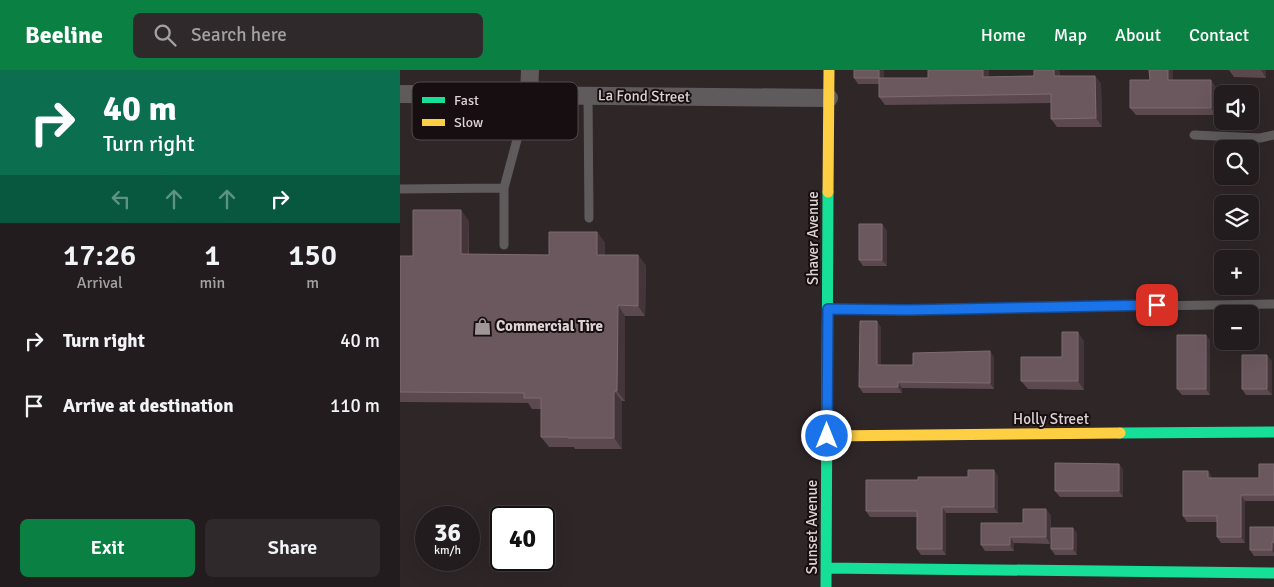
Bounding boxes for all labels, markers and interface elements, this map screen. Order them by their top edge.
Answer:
search box [133,13,483,58]
text: Beeline [25,20,103,50]
icon: search [151,21,179,49]
text: Search here [191,23,287,47]
text: Home [981,24,1026,46]
text: Map [1054,24,1087,46]
text: About [1115,24,1161,46]
text: Contact [1189,24,1249,46]
legend [412,82,578,140]
map controls [1214,85,1259,350]
button: sound [1214,85,1259,130]
street label: La Fond Street [598,86,690,106]
text: 40 m [103,87,177,130]
icon: right [20,90,85,155]
text: Fast [454,92,479,109]
text: Slow [454,114,483,131]
text: Turn right [103,130,195,157]
button: search [1214,140,1259,185]
icon: left [107,185,135,213]
icon: ahead [160,185,188,213]
icon: ahead [213,185,241,213]
icon: right [266,185,294,213]
street label: Shaver Avenue [804,191,822,285]
button: layers [1214,195,1259,240]
text: 17:26 [63,237,136,274]
text: 1 [204,237,220,274]
text: 150 [288,237,337,274]
button: + [1214,250,1259,295]
text: Arrival [77,273,123,293]
text: min [199,273,225,293]
text: m [306,273,319,293]
pin [1136,284,1178,326]
icon: arrive [1143,291,1171,319]
button: − [1214,305,1259,350]
shop icon: Commercial Tire [472,316,492,336]
place label: Commercial Tire [496,317,603,335]
icon: right [20,327,48,355]
text: Turn right [63,329,145,353]
text: 40 m [340,329,380,353]
icon: arrive [20,392,48,420]
text: Arrive at destination [63,394,234,418]
text: 110 m [330,394,380,418]
position arrow [800,409,852,461]
street label: Holly Street [1013,410,1089,428]
street label: Sunset Avenue [803,480,821,574]
speed limit sign: 40 [490,506,555,571]
text: 36 [434,517,461,548]
button: Exit [20,519,195,577]
button: Share [205,519,380,577]
text: km/h [434,543,461,558]

